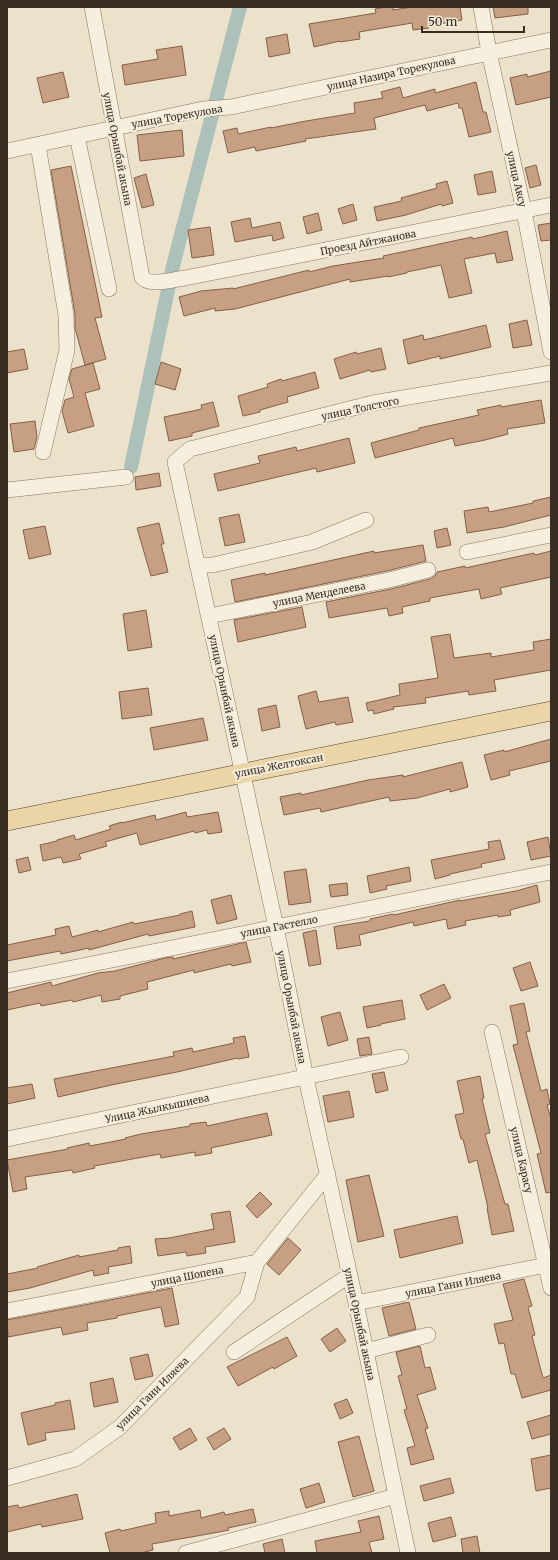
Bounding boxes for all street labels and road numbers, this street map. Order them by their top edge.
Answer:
street label: улица Назира Торекулова [326,53,457,93]
street label: улица Орынбай акына [100,91,135,207]
street label: улица Торекулова [131,102,224,131]
street label: улица Аксу [504,150,529,209]
street label: Проезд Айтжанова [319,227,418,258]
street label: улица Толстого [320,394,400,423]
street label: улица Менделеева [272,579,367,610]
street label: улица Орынбай акына [206,634,243,749]
street label: улица Желтоксан [234,751,324,780]
street label: улица Гастелло [239,913,319,940]
street label: улица Орынбай акына [274,949,309,1065]
street label: Улица Жылкышиева [103,1091,211,1126]
street label: улица Карасу [508,1126,536,1195]
street label: улица Шопена [150,1263,225,1290]
street label: улица Орынбай акына [341,1267,378,1382]
street label: улица Гани Иляева [404,1269,503,1300]
street label: улица Гани Иляева [113,1354,192,1432]

